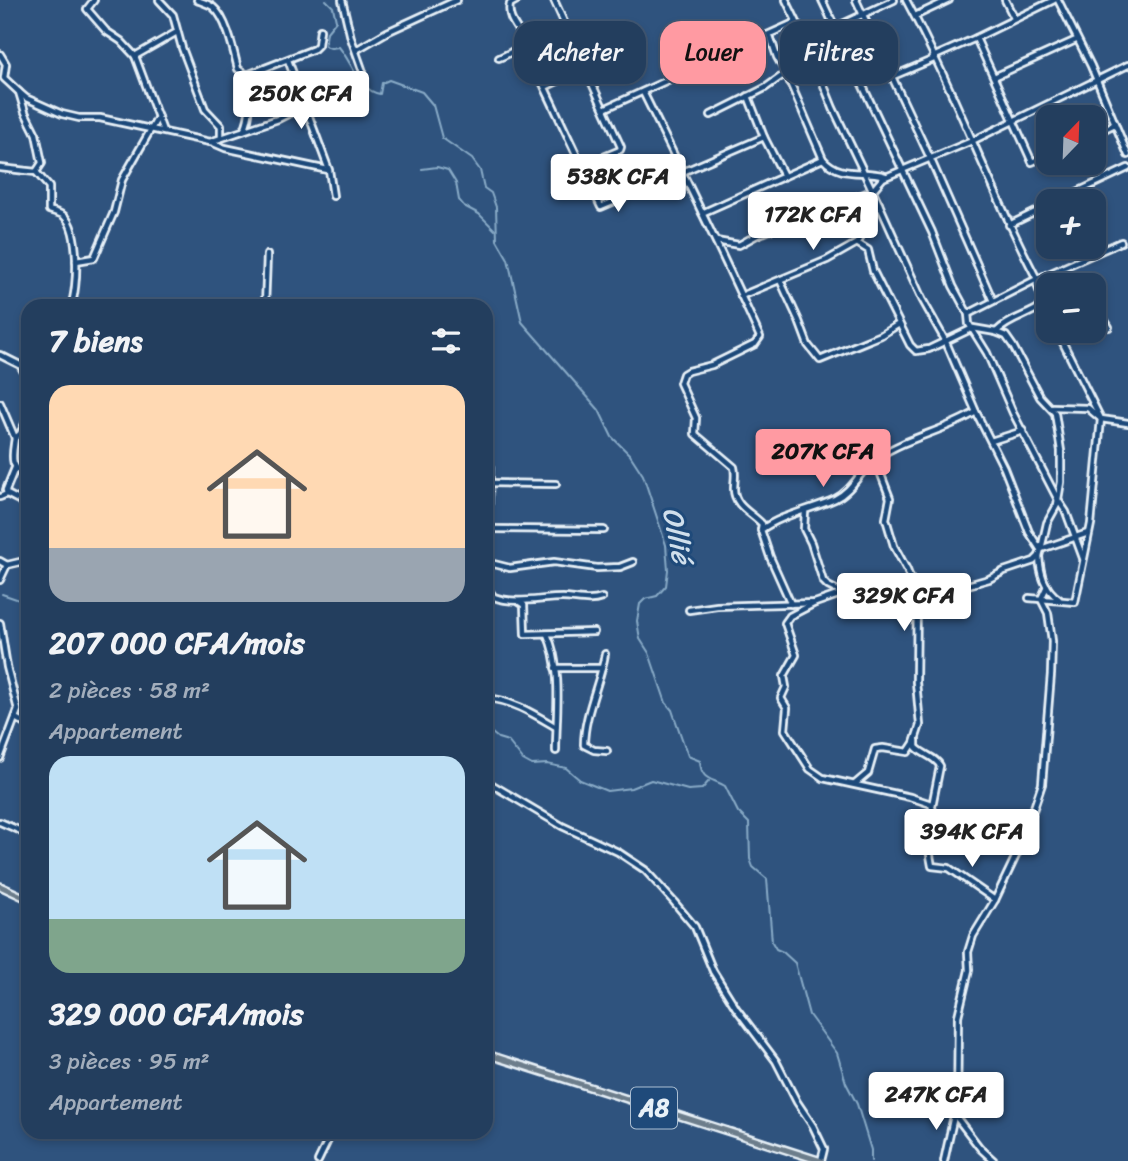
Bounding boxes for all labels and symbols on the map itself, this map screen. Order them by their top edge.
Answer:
pin: 250K CFA [229,72,373,131]
north arrow [1036,105,1106,175]
pin: 538K CFA [546,154,690,214]
pin: 172K CFA [741,192,885,252]
pin: 207K CFA [751,430,895,489]
water label: Ollié [648,503,708,572]
pin: 329K CFA [832,574,976,633]
pin: 394K CFA [900,810,1044,869]
pin: 247K CFA [864,1072,1008,1132]
road number: A8 [631,1088,677,1128]

